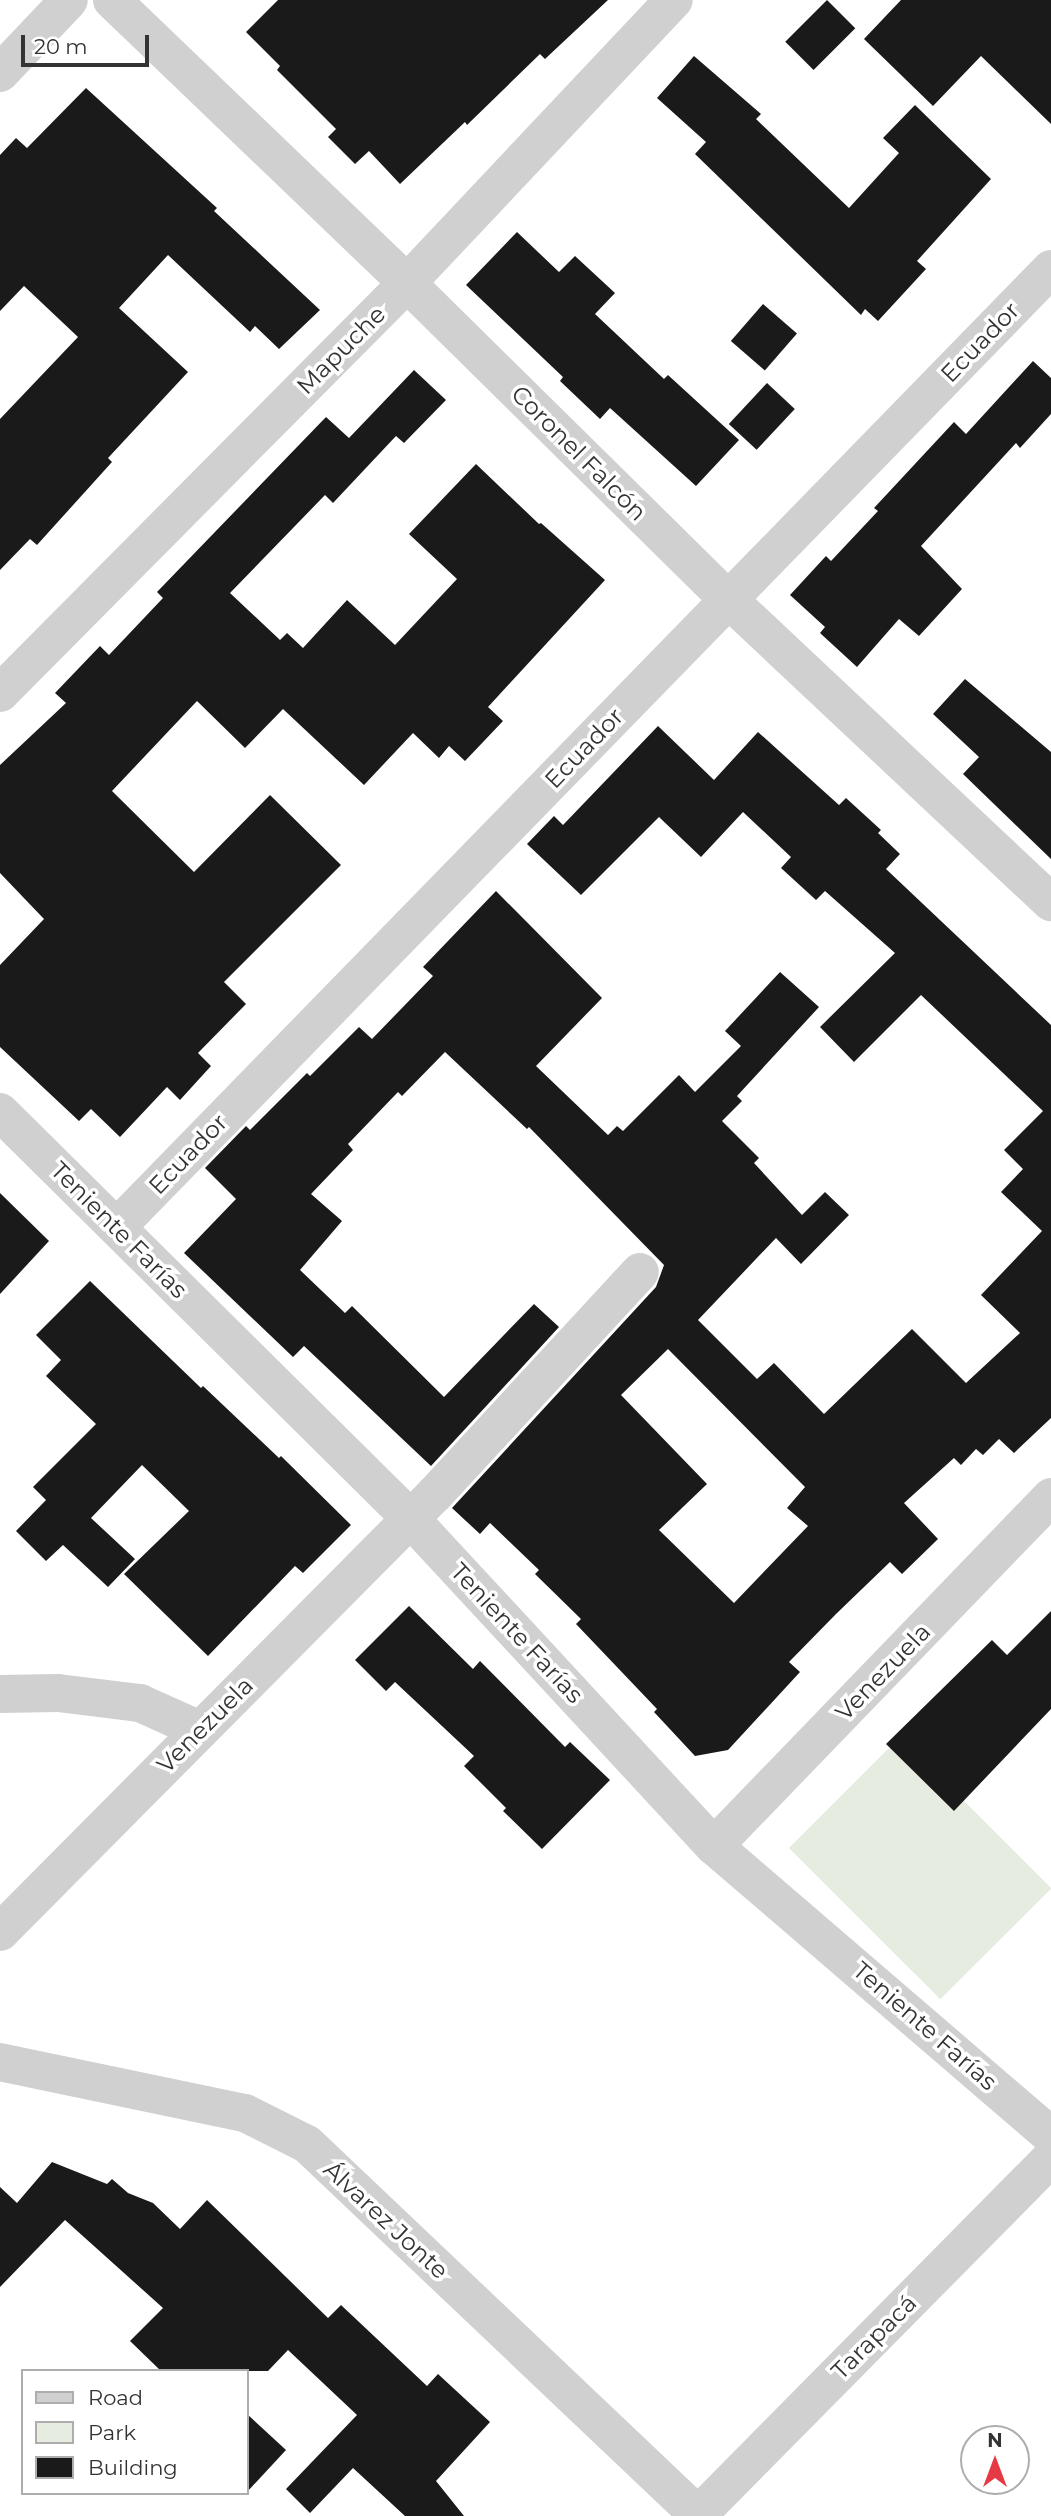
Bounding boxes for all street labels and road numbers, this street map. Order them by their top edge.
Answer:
street label: Ecuador [935,296,1025,388]
street label: Mapuche [291,300,391,400]
street label: Coronel Falcón [505,379,653,527]
street label: Ecuador [539,702,629,794]
street label: Ecuador [143,1108,233,1200]
street label: Teniente Farías [45,1156,193,1304]
street label: Teniente Farías [445,1557,589,1709]
street label: Venezuela [830,1617,936,1727]
street label: Venezuela [151,1671,259,1779]
street label: Teniente Farías [847,1956,1003,2096]
street label: Álvarez Jonte [318,2155,454,2285]
street label: Tarapacá [826,2289,922,2385]

